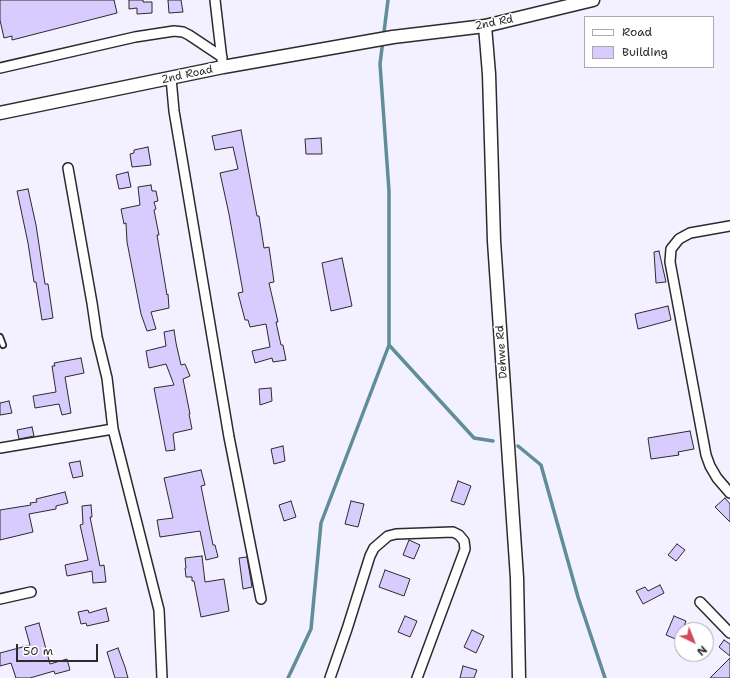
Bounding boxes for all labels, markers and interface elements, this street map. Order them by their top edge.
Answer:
street label: 2nd Rd [474,13,514,33]
legend [584,16,714,68]
text: Road [622,24,652,40]
text: Building [622,44,668,60]
street label: 2nd Road [160,63,214,87]
street label: Dehwe Rd [494,325,510,379]
north arrow [674,622,714,662]
scale bar [18,636,100,662]
text: N [694,642,710,659]
text: 50 m [23,643,53,659]

